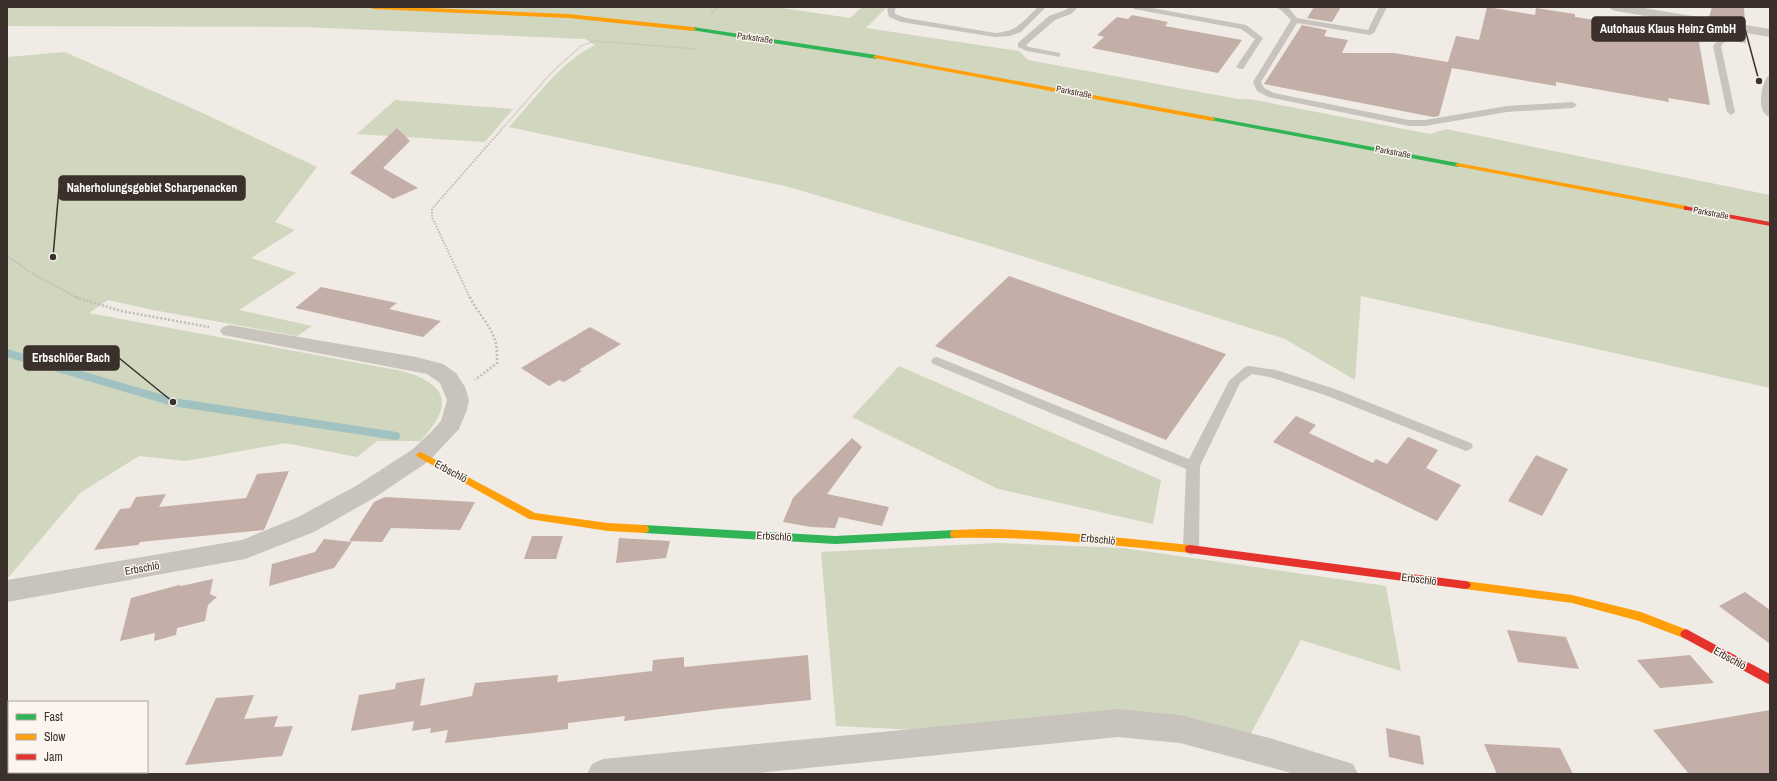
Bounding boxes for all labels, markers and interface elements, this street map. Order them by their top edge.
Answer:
callout: Autohaus Klaus Heinz GmbH [1592,17,1745,41]
text: Autohaus Klaus Heinz GmbH [1600,21,1736,37]
street label: Parkstraße [736,30,774,46]
street label: Parkstraße [1055,83,1093,101]
street label: Parkstraße [1374,143,1412,161]
callout: Naherholungsgebiet Scharpenacken [59,176,245,200]
text: Naherholungsgebiet Scharpenacken [67,180,237,196]
street label: Parkstraße [1692,204,1730,222]
callout: Erbschlöer Bach [24,346,119,370]
text: Erbschlöer Bach [32,350,110,366]
street label: Erbschlö [432,457,470,485]
street label: Erbschlö [756,528,792,544]
street label: Erbschlö [1080,530,1116,548]
street label: Erbschlö [124,558,160,578]
street label: Erbschlö [1401,570,1437,588]
street label: Erbschlö [1711,643,1749,673]
legend [8,701,148,773]
text: Fast [44,709,63,725]
text: Slow [44,729,66,745]
text: Jam [44,749,63,765]

